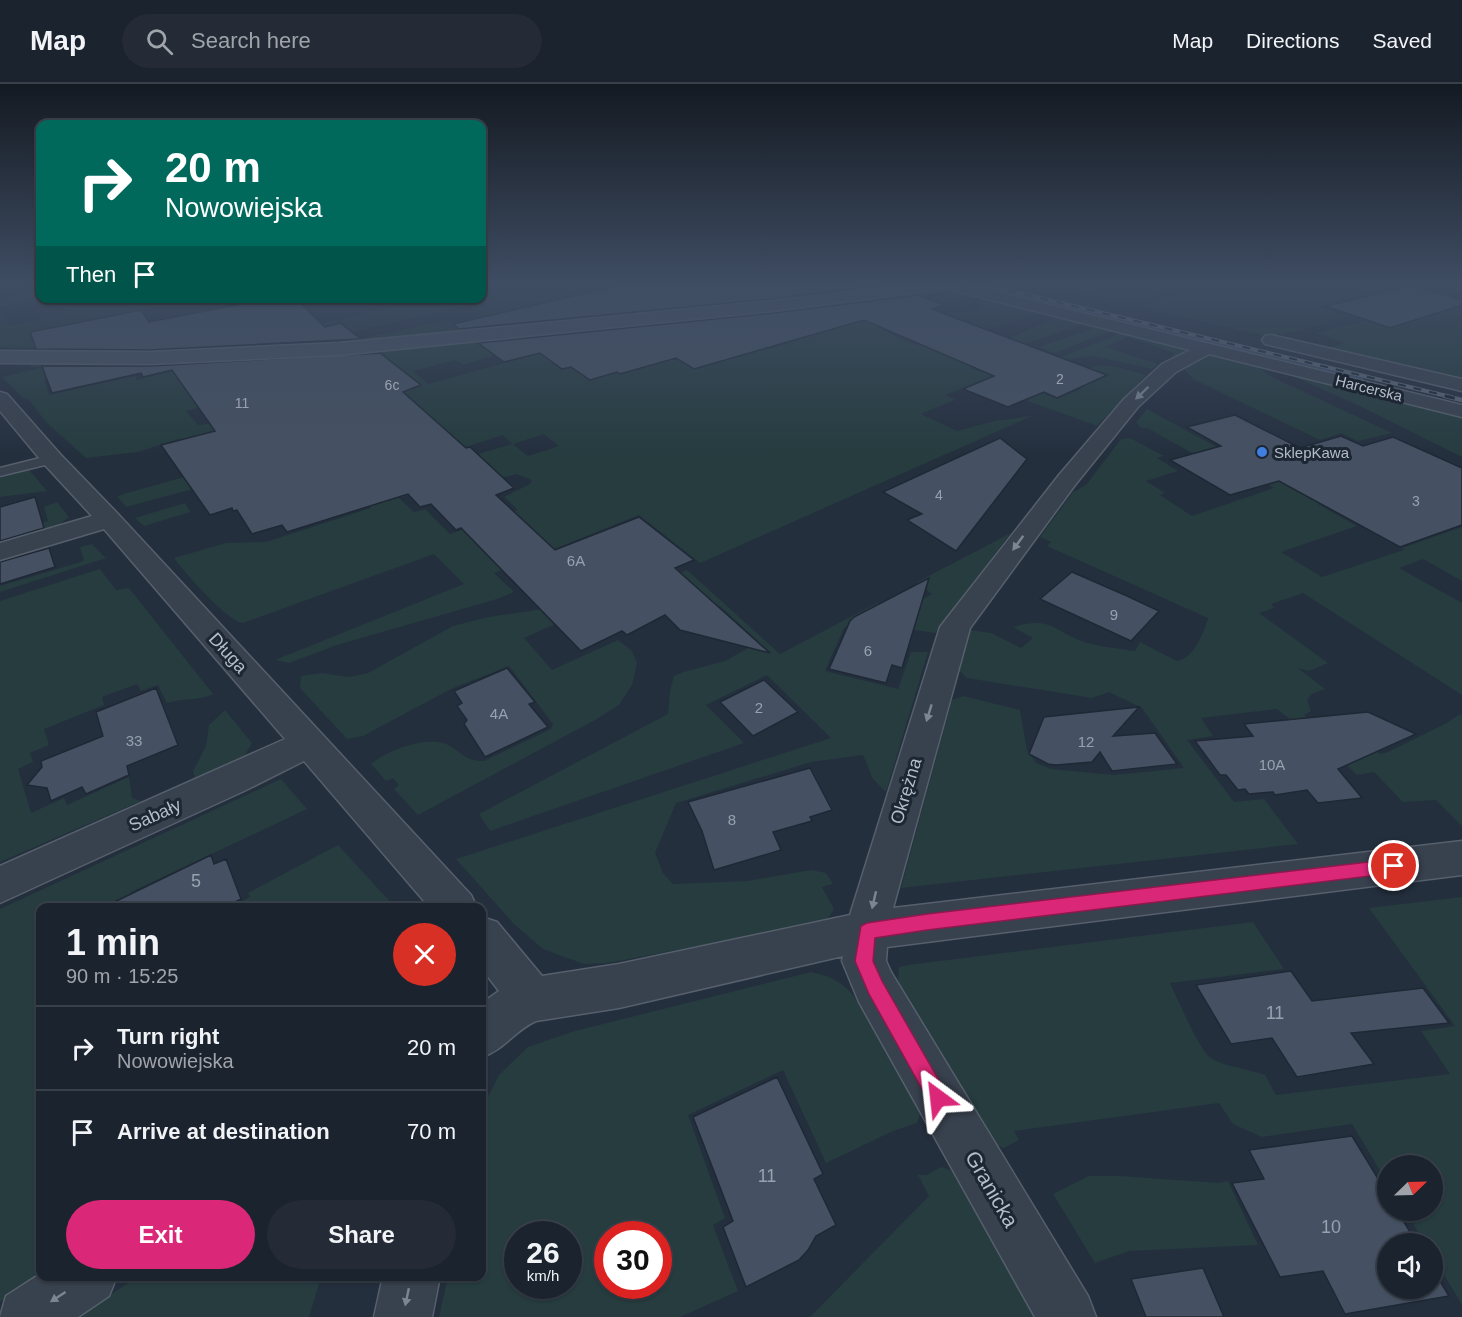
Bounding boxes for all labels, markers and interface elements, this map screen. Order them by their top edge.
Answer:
search box [122,14,542,68]
text: Map [30,25,86,56]
icon: search [143,25,176,58]
text: Search here [191,28,311,53]
text: Map [1172,29,1213,52]
text: Directions [1246,29,1339,52]
text: Saved [1372,29,1432,52]
icon: right [66,144,144,222]
text: 20 m [165,144,261,191]
text: Nowowiejska [165,193,323,223]
icon: arrive [128,258,161,291]
text: Then [66,262,116,287]
house number: 2 [1056,371,1064,387]
street label: Harcerska [1334,371,1405,405]
house number: 6c [385,377,399,393]
one-way arrow [1135,385,1149,399]
house number: 11 [235,395,249,411]
place label: SklepKawa [1274,444,1350,461]
marker: SklepKawa [1255,445,1269,459]
house number: 4 [935,487,943,503]
house number: 3 [1412,493,1420,509]
one-way arrow [1012,535,1024,551]
house number: 6A [567,552,585,569]
house number: 9 [1110,606,1118,623]
street label: Długa [205,629,252,678]
house number: 6 [864,642,872,659]
house number: 2 [755,699,763,716]
one-way arrow [924,704,933,722]
house number: 4A [490,705,508,722]
house number: 33 [126,732,142,749]
house number: 12 [1078,733,1094,750]
street label: Okrężna [886,755,926,826]
house number: 10A [1259,756,1285,773]
street label: Sabały [126,795,184,835]
house number: 8 [728,811,736,828]
pin [1368,840,1419,891]
icon: arrive [1377,849,1410,882]
house number: 5 [191,871,201,891]
one-way arrow [869,891,879,910]
text: 1 min [66,922,160,963]
button: close [393,923,456,986]
text: 90 m · 15:25 [66,965,178,987]
house number: 11 [1266,1003,1284,1023]
text: Turn right [117,1024,219,1049]
icon: right [66,1032,99,1065]
text: 20 m [407,1035,456,1060]
text: Nowowiejska [117,1050,234,1072]
position arrow [906,1066,970,1130]
icon: arrive [66,1116,99,1149]
text: Arrive at destination [117,1119,330,1144]
text: 70 m [407,1119,456,1144]
street label: Granicka [961,1147,1023,1231]
north arrow [1377,1155,1443,1221]
map controls [1377,1155,1443,1299]
house number: 11 [758,1166,776,1186]
button: Exit [66,1200,255,1269]
button: Share [267,1200,456,1269]
house number: 10 [1321,1217,1341,1237]
speed limit sign: 30 [594,1221,672,1299]
button: sound [1377,1233,1443,1299]
text: 26 [526,1236,560,1269]
text: km/h [527,1267,559,1284]
one-way arrow [402,1287,412,1306]
one-way arrow [50,1291,66,1302]

